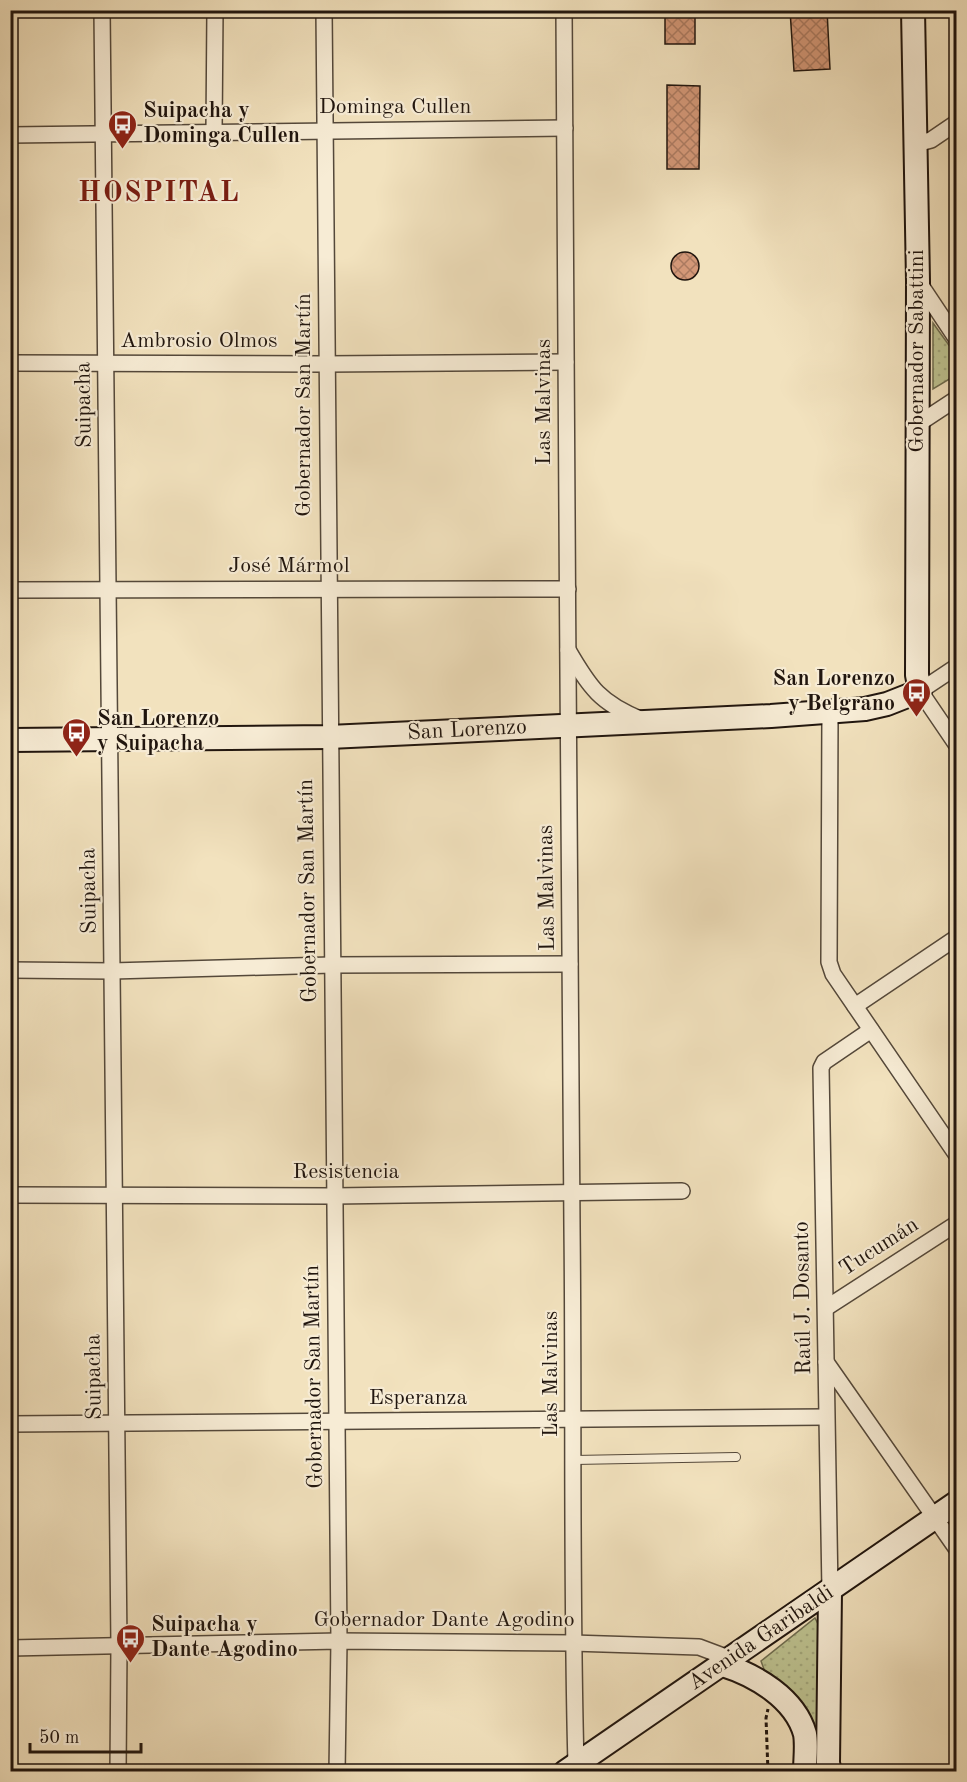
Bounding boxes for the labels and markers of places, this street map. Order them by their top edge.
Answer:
place label: Suipacha y Dominga Cullen [143,100,300,147]
bus stop icon: Suipacha y Dominga Cullen [106,108,138,150]
place label: San Lorenzo y Belgrano [773,668,895,715]
bus stop icon: San Lorenzo y Belgrano [900,676,932,718]
place label: San Lorenzo y Suipacha [97,708,219,755]
bus stop icon: San Lorenzo y Suipacha [60,716,92,758]
place label: Suipacha y Dante Agodino [151,1614,298,1661]
bus stop icon: Suipacha y Dante Agodino [114,1622,146,1664]

